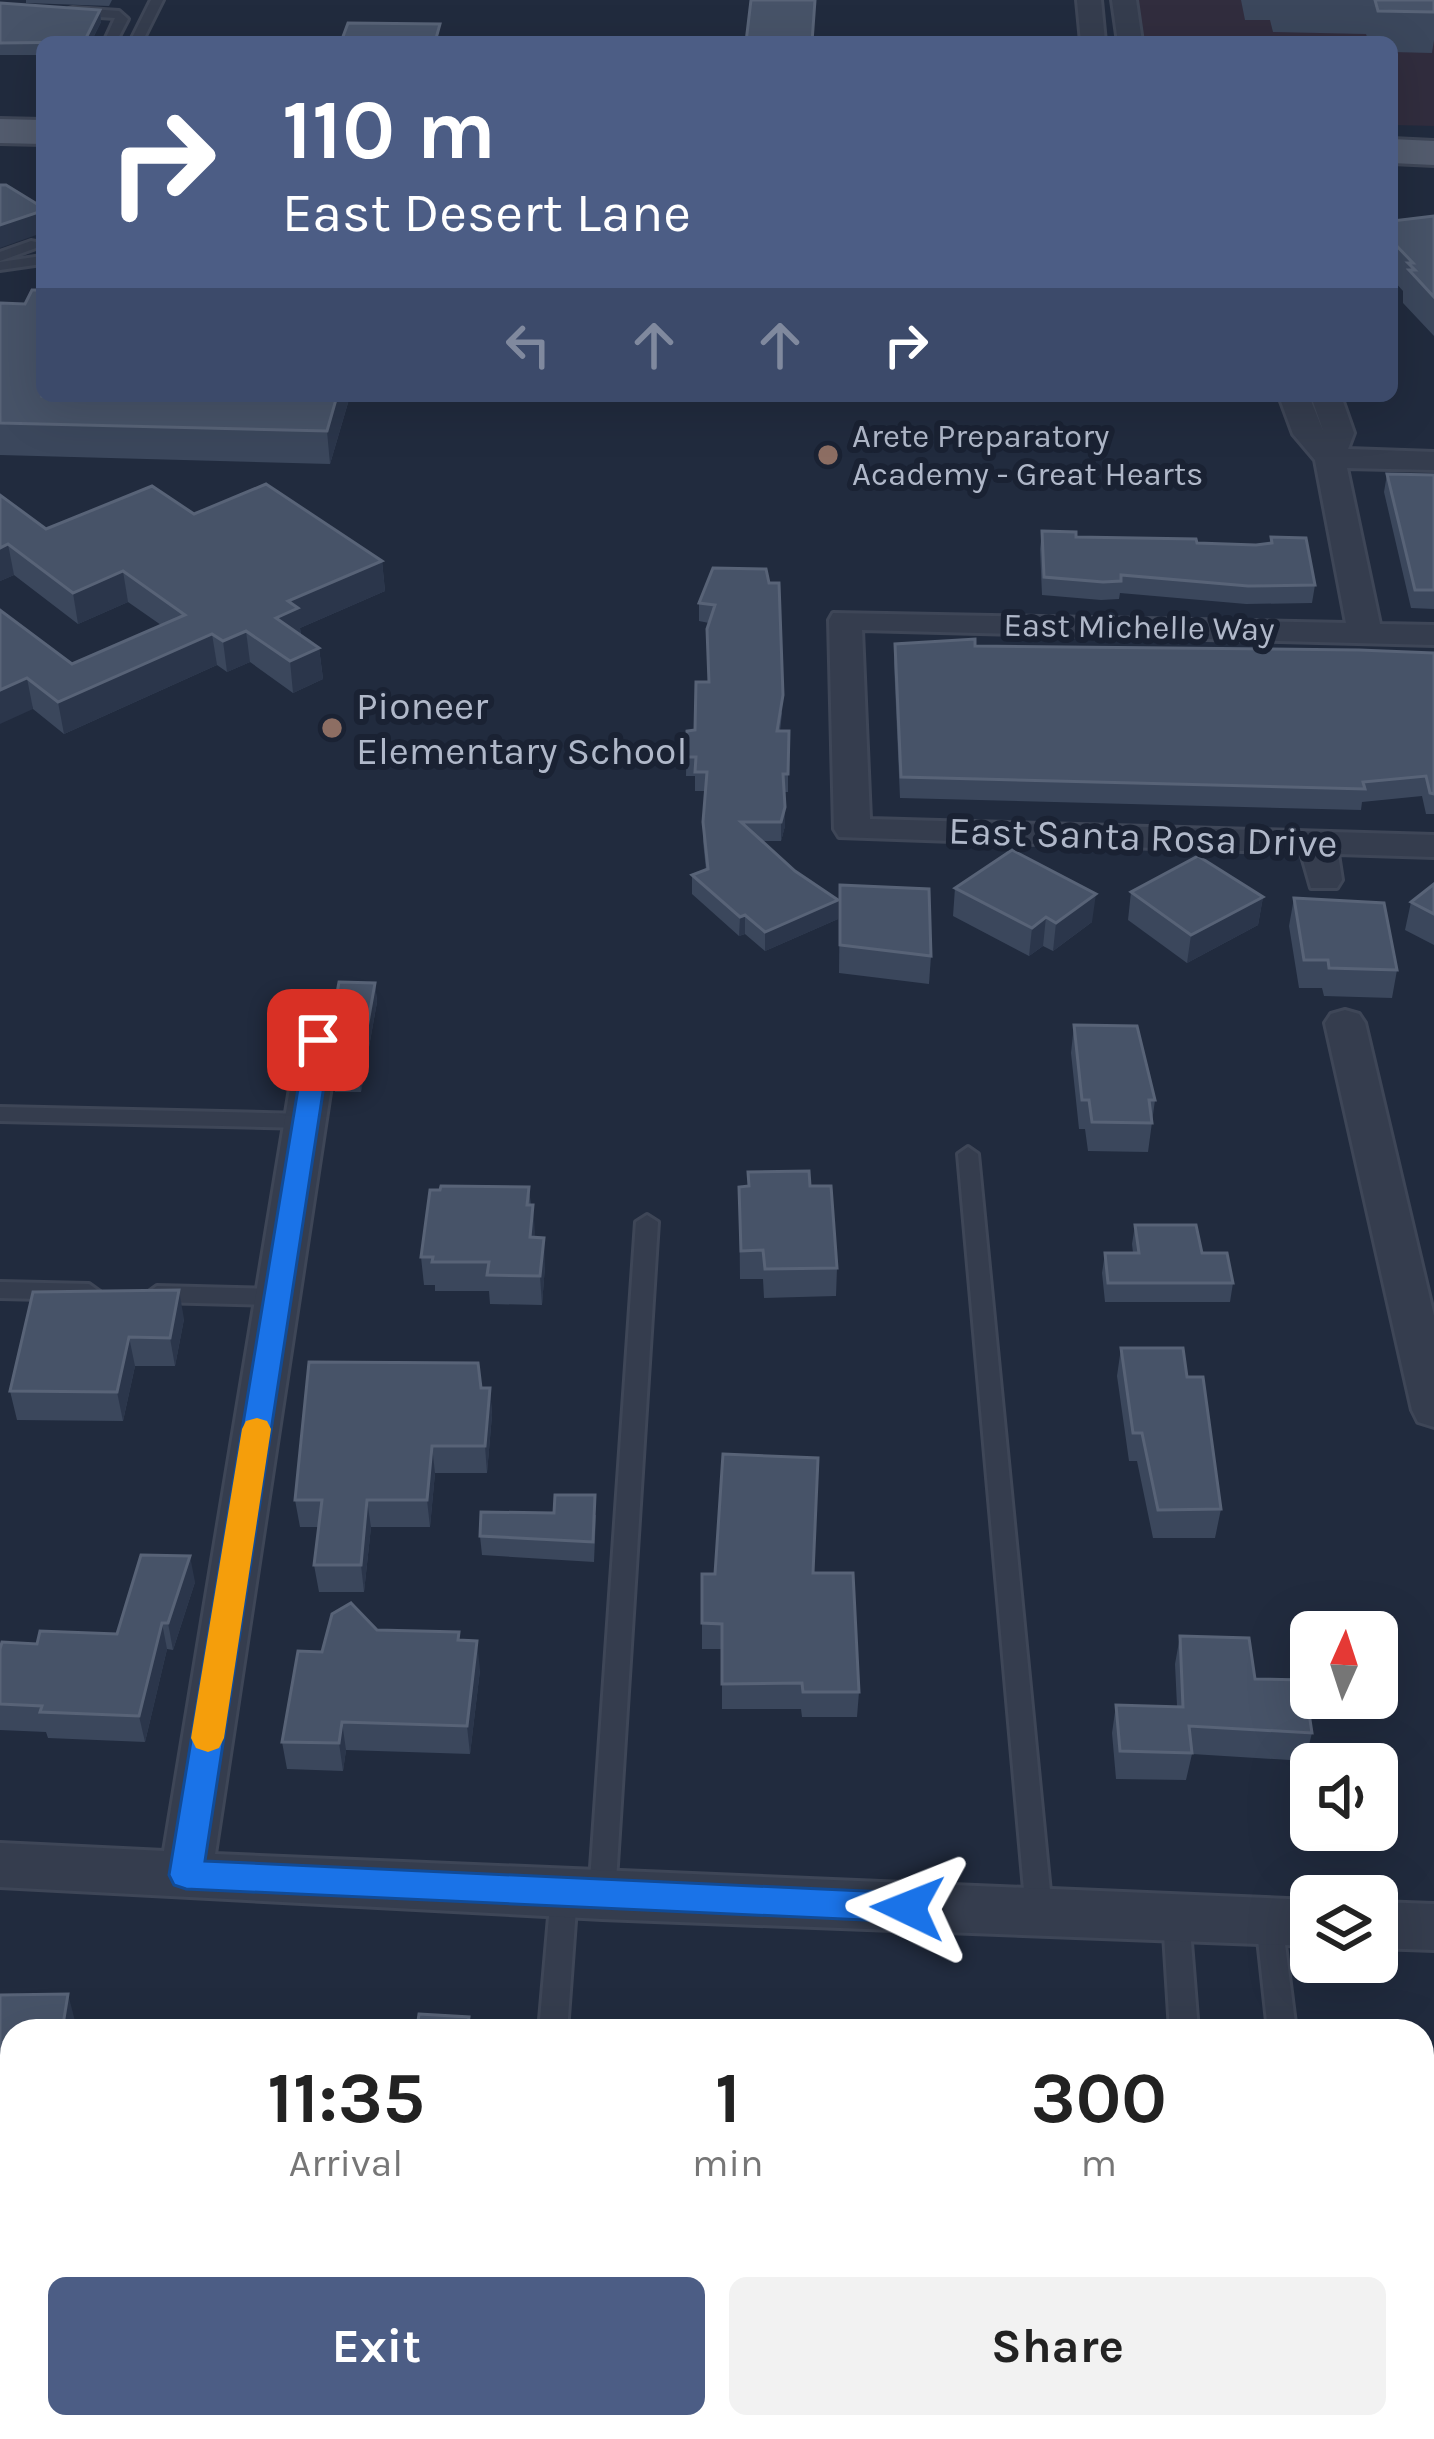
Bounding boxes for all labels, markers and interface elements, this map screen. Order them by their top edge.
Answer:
text: 110 m [282,81,496,179]
icon: right [84,84,240,240]
text: East Desert Lane [282,181,691,245]
icon: left [495,312,561,378]
icon: ahead [621,312,687,378]
icon: ahead [747,312,813,378]
icon: right [873,312,939,378]
place label: Arete Preparatory Academy - Great Hearts [852,417,1203,493]
marker: Arete Preparatory Academy - Great Hearts [815,442,841,468]
street label: East Michelle Way [1003,606,1275,648]
place label: Pioneer Elementary School [356,683,687,774]
marker: Pioneer Elementary School [319,715,345,741]
street label: East Santa Rosa Drive [948,807,1338,867]
pin [267,989,369,1091]
icon: arrive [285,1007,351,1073]
north arrow [1290,1611,1398,1719]
map controls [1290,1611,1398,1983]
button: sound [1290,1743,1398,1851]
position arrow [845,1845,971,1971]
button: layers [1290,1875,1398,1983]
text: 11:35 [267,2056,425,2140]
text: 1 [715,2056,741,2140]
text: 300 [1031,2056,1167,2140]
text: Arrival [289,2140,403,2186]
text: min [692,2140,764,2186]
text: m [1081,2140,1117,2186]
button: Exit [48,2277,705,2415]
button: Share [729,2277,1386,2415]

